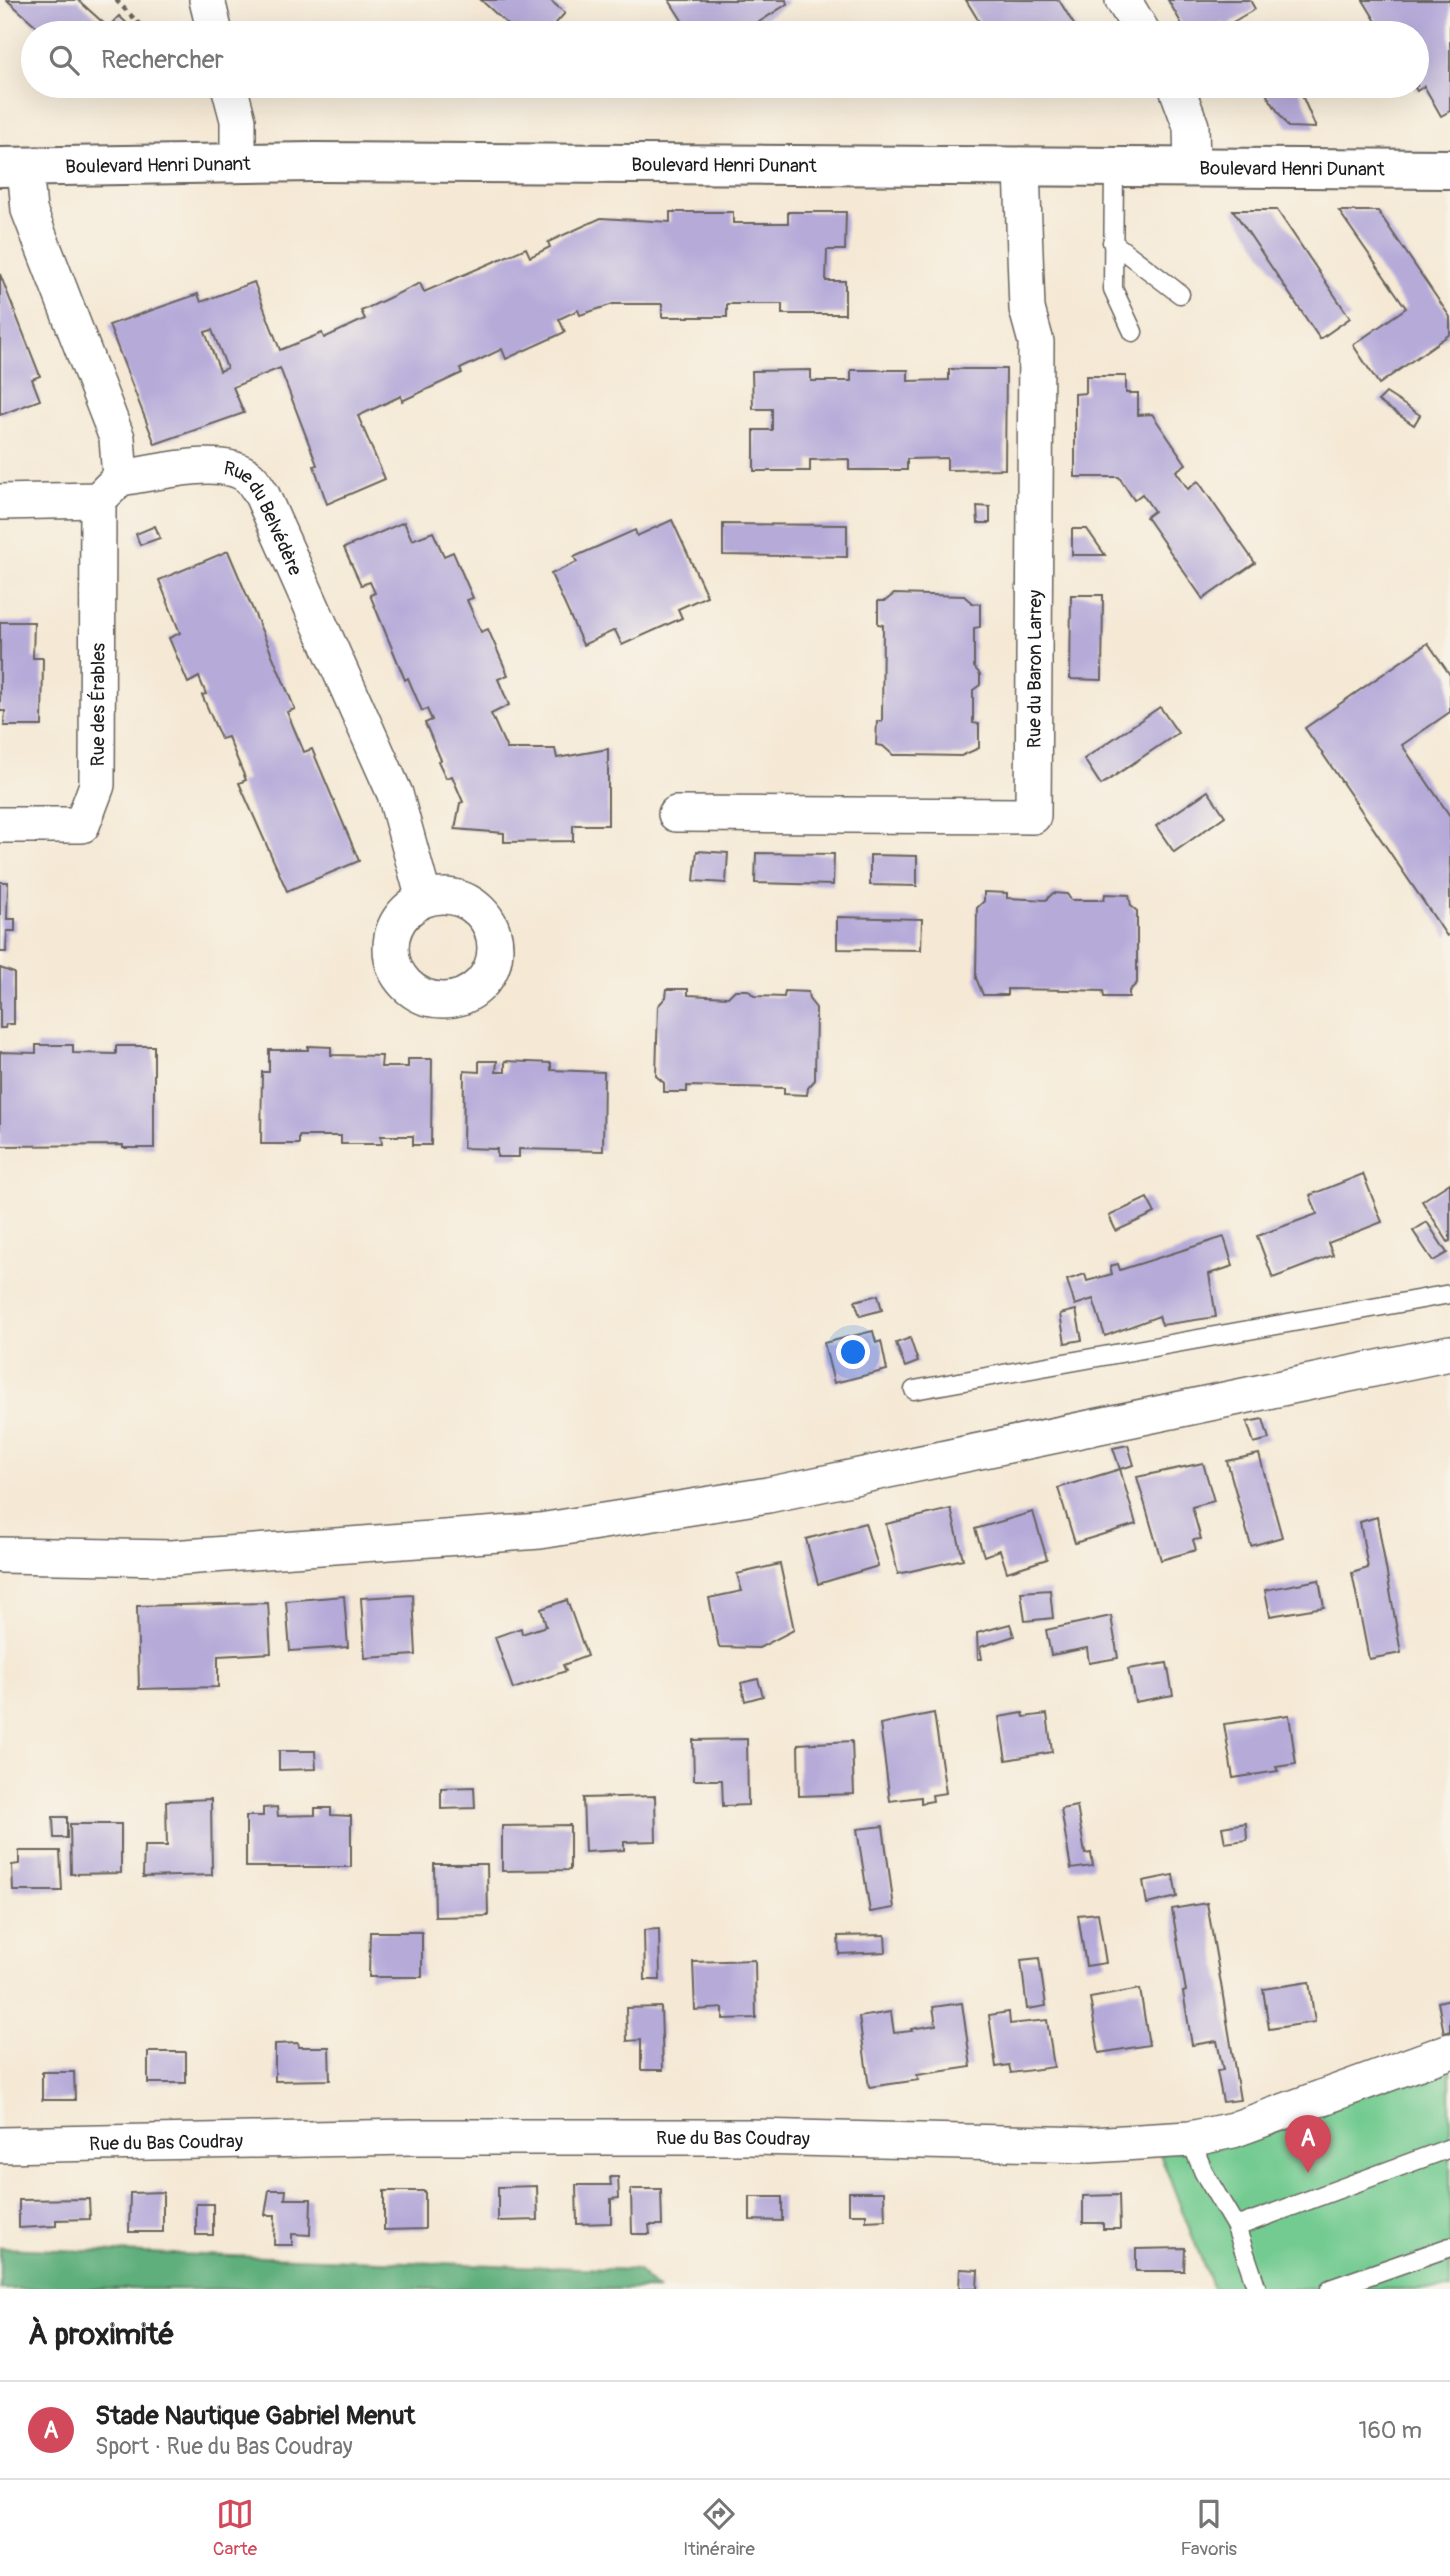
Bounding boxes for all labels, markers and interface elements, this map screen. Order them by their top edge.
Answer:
search box [21,21,1429,98]
icon: search [45,41,83,79]
text: Rechercher [101,44,224,76]
street label: Boulevard Henri Dunant [65,152,251,179]
street label: Boulevard Henri Dunant [631,153,817,178]
street label: Boulevard Henri Dunant [1199,156,1385,182]
street label: Rue du Belvédère [221,456,307,580]
street label: Rue du Baron Larrey [1022,590,1047,748]
street label: Rue des Érables [86,642,111,767]
your location [836,1335,870,1369]
pin: A [1285,2115,1331,2173]
street label: Rue du Bas Coudray [656,2126,810,2151]
street label: Rue du Bas Coudray [89,2129,243,2156]
text: À proximité [28,2316,174,2353]
text: Stade Nautique Gabriel Menut [95,2400,415,2432]
text: A [44,2416,58,2445]
text: 160 m [1358,2416,1422,2445]
text: Sport · Rue du Bas Coudray [95,2432,353,2461]
tab: Carte [213,2495,257,2561]
tab: Itinéraire [683,2495,755,2561]
tab: Favoris [1181,2495,1237,2561]

